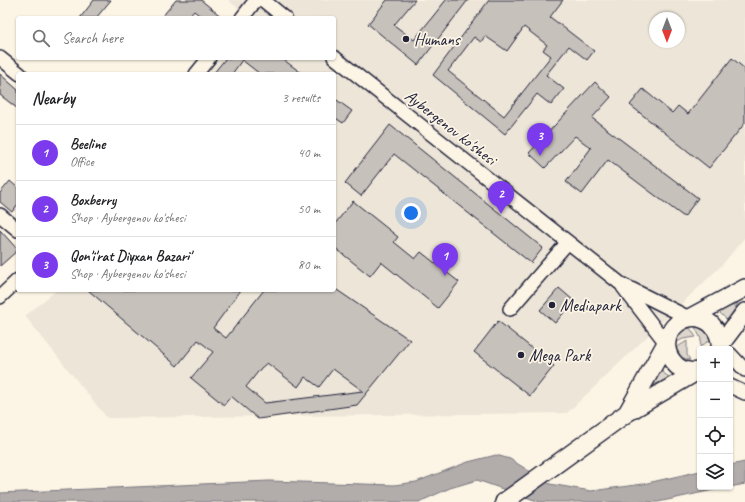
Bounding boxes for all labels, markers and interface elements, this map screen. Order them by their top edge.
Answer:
north arrow [649,12,685,48]
search box [16,16,336,60]
icon: search [30,27,52,49]
text: Search here [62,29,123,48]
place label: Humans [414,29,462,50]
marker: Humans [401,34,411,44]
street label: Aybergenov ko'shesi [401,85,502,171]
text: Nearby [32,88,75,109]
text: 3 results [282,90,320,106]
pin: 3 [527,123,553,156]
text: Beeline [70,135,105,154]
text: 1 [42,145,48,161]
text: 40 m [298,145,320,161]
text: Office [70,154,94,170]
pin: 2 [488,181,514,214]
text: Boxberry [70,191,116,210]
text: 2 [42,201,48,217]
text: 50 m [298,201,320,217]
your location [401,203,421,223]
text: Shop · Aybergenov ko'shesi [70,210,185,226]
pin: 1 [432,243,458,276]
text: Qon'i'rat Diyxan Bazari' [70,247,191,266]
text: 3 [42,257,48,273]
text: 80 m [298,257,320,273]
text: Shop · Aybergenov ko'shesi [70,266,185,282]
place label: Mediapark [560,295,623,316]
marker: Mediapark [547,300,557,310]
place label: Mega Park [529,345,592,366]
map controls [697,346,733,490]
button: + [697,346,733,382]
marker: Mega Park [516,350,526,360]
button: − [697,382,733,418]
button: locate [697,418,733,454]
button: layers [697,454,733,490]

